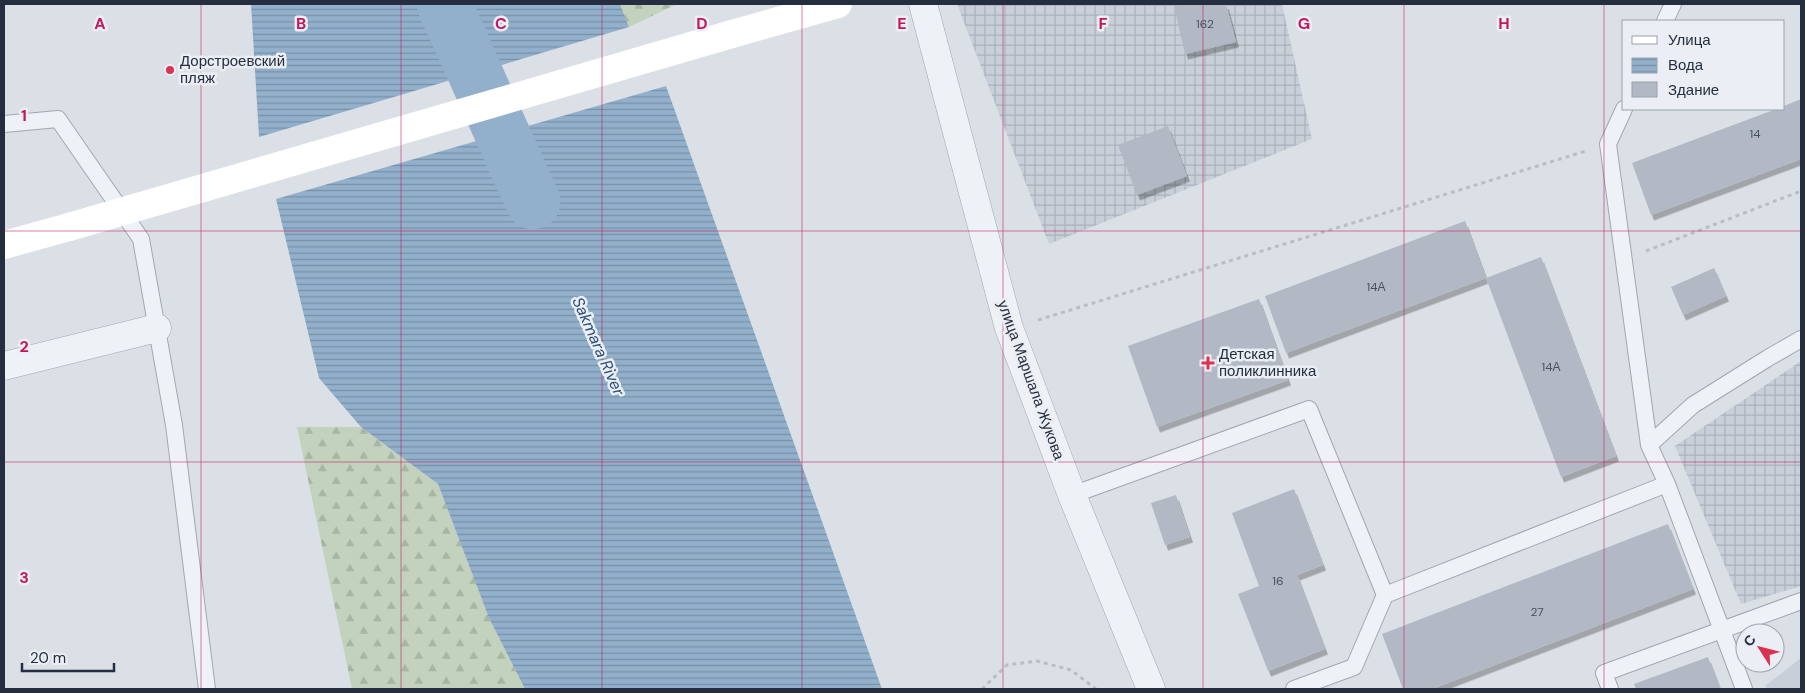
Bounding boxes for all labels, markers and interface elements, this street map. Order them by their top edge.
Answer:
text: A [94,13,106,34]
text: B [296,13,306,34]
text: C [495,13,507,34]
text: D [696,13,708,34]
text: E [897,13,907,34]
text: F [1099,13,1108,34]
text: G [1298,13,1310,34]
text: H [1498,13,1510,34]
house number: 162 [1196,16,1214,32]
legend [1622,20,1785,110]
text: Улица [1668,30,1711,50]
place label: Дорстроевский пляж [180,51,285,88]
text: Вода [1668,55,1704,75]
marker: Дорстроевский пляж [164,64,176,76]
text: Здание [1668,80,1719,100]
text: 1 [21,105,27,126]
house number: 14 [1749,126,1761,142]
house number: 14А [1366,279,1386,295]
water label: Sakmara River [568,294,630,400]
street label: улица Маршала Жукова [993,297,1069,463]
text: 2 [19,336,29,357]
place label: Детская поликлинника [1219,344,1317,381]
marker: Детская поликлинника [1201,356,1215,370]
house number: 14А [1541,359,1561,375]
text: 3 [19,567,29,588]
house number: 16 [1272,573,1284,589]
house number: 27 [1530,604,1544,620]
north arrow [1735,623,1785,673]
text: С [1739,631,1760,650]
scale bar [22,640,115,672]
text: 20 m [30,648,66,668]

